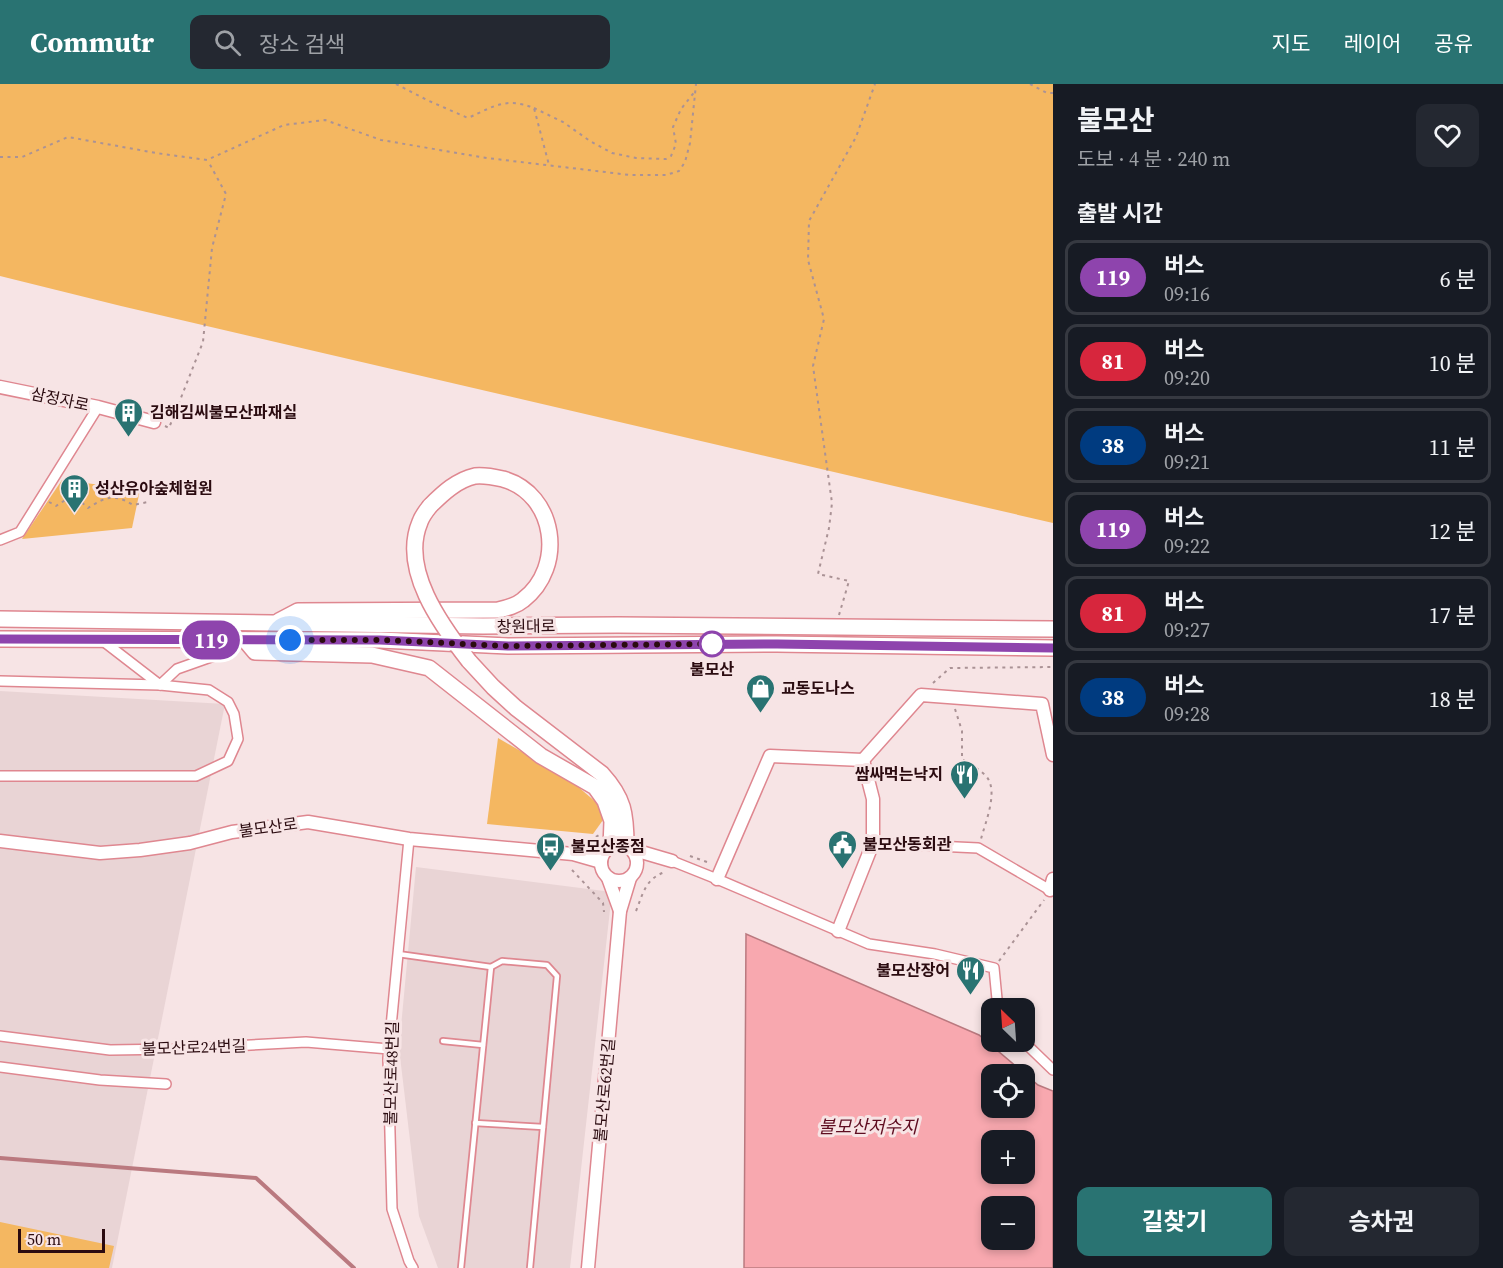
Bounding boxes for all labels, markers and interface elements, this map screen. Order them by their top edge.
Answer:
search box [190,15,610,69]
text: Commutr [30,23,154,61]
icon: search [211,26,244,59]
text: 장소 검색 [259,29,345,59]
text: 지도 [1272,29,1310,58]
text: 레이어 [1343,29,1401,58]
text: 공유 [1434,29,1473,58]
text: 불모산 [1077,101,1154,139]
button: heart [1416,104,1479,167]
text: 도보 · 4 분 · 240 m [1077,145,1230,173]
text: 출발 시간 [1077,198,1163,228]
text: 버스 [1164,250,1204,280]
text: 119 [1096,263,1130,292]
text: 6 분 [1440,264,1476,294]
text: 09:16 [1164,280,1210,308]
text: 버스 [1164,334,1204,364]
text: 81 [1102,347,1124,376]
text: 10 분 [1429,348,1476,378]
text: 09:20 [1164,364,1210,392]
street label: 삼정자로 [29,382,91,416]
building icon: 김해김씨불모산파재실 [113,396,145,438]
place label: 김해김씨불모산파재실 [150,401,297,423]
text: 버스 [1164,418,1204,448]
text: 38 [1102,431,1124,460]
text: 11 분 [1429,432,1476,462]
text: 09:21 [1164,448,1210,476]
building icon: 성산유아숲체험원 [58,472,90,514]
place label: 성산유아숲체험원 [95,477,213,499]
text: 버스 [1164,502,1204,532]
text: 119 [1096,515,1130,544]
text: 12 분 [1429,516,1476,546]
text: 09:22 [1164,532,1210,560]
text: 버스 [1164,586,1204,616]
text: 81 [1102,599,1124,628]
text: 17 분 [1429,600,1476,630]
street label: 창원대로 [496,614,556,638]
text: 09:27 [1164,616,1210,644]
line badge: 119 [176,620,246,660]
your location [275,625,305,655]
text: 119 [194,626,228,655]
marker: 불모산 [699,631,725,657]
place label: 불모산 [690,658,734,680]
text: 버스 [1164,670,1204,700]
shop icon: 교동도나스 [744,672,776,714]
place label: 교동도나스 [781,677,855,699]
text: 38 [1102,683,1124,712]
text: 18 분 [1429,684,1476,714]
text: 09:28 [1164,700,1210,728]
restaurant icon: 쌈싸먹는낙지 [948,758,980,800]
place label: 쌈싸먹는낙지 [855,763,943,785]
street label: 불모산로 [237,812,299,842]
public building icon: 불모산동회관 [826,828,858,870]
bus stop icon: 불모산종점 [534,830,566,872]
place label: 불모산동회관 [863,833,952,855]
place label: 불모산종점 [571,835,645,857]
restaurant icon: 불모산장어 [955,954,987,996]
place label: 불모산장어 [876,959,950,981]
north arrow [981,998,1035,1052]
map controls [981,998,1035,1250]
street label: 불모산로48번길 [379,1021,403,1125]
street label: 불모산로24번길 [141,1034,247,1060]
street label: 불모산로62번길 [588,1037,620,1143]
button: locate [981,1064,1035,1118]
water label: 불모산저수지 [818,1114,919,1139]
button: + [981,1130,1035,1184]
button: 길찾기 [1077,1187,1272,1256]
button: 승차권 [1284,1187,1479,1256]
button: − [981,1196,1035,1250]
scale bar [18,1226,105,1254]
text: 50 m [27,1228,61,1250]

